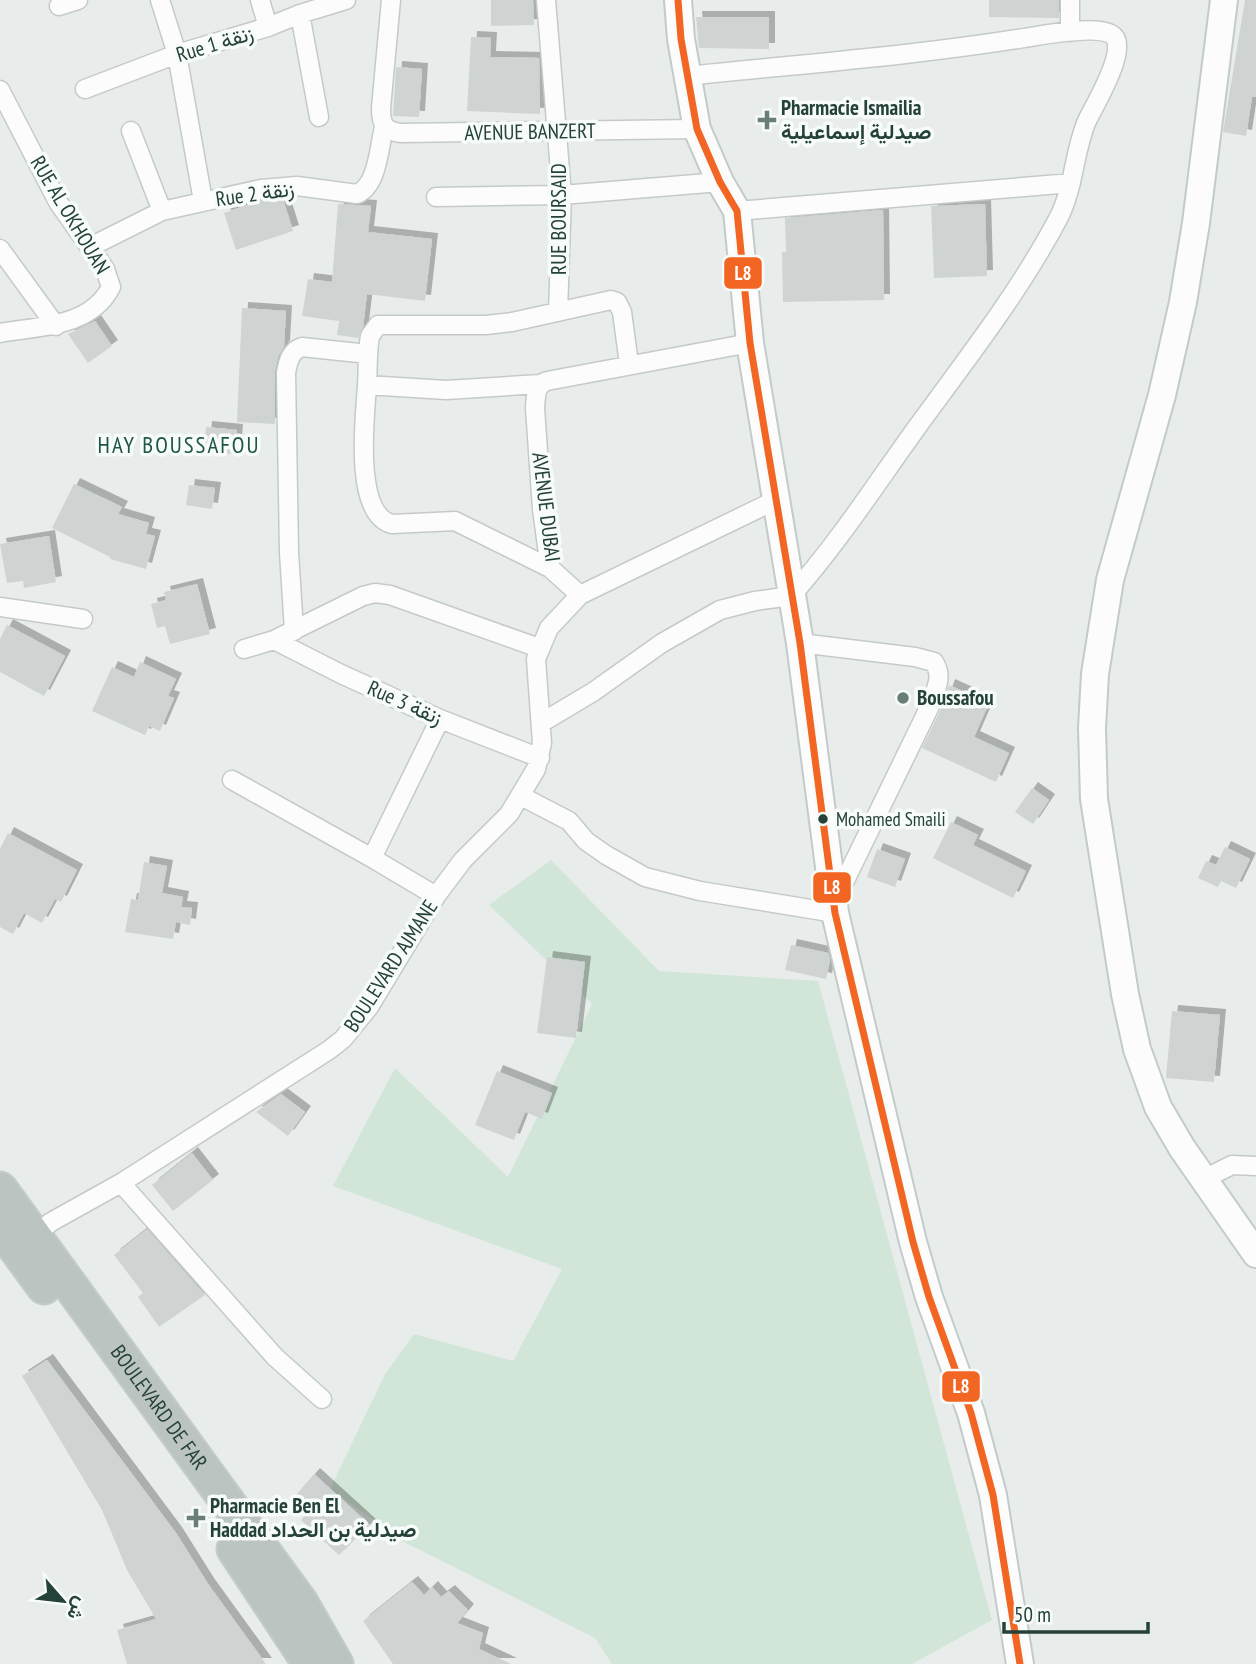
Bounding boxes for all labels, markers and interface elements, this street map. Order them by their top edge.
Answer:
street label: Rue 1 زنقة [173,19,257,68]
place label: Pharmacie Ismailia صيدلية إسماعيلية [781,94,931,146]
marker: Pharmacie Ismailia صيدلية إسماعيلية [759,112,775,128]
street label: AVENUE BANZERT [464,117,597,146]
street label: RUE AL OKHOUAN [25,151,116,279]
street label: RUE BOURSAID [545,163,572,275]
street label: Rue 2 زنقة [214,175,296,212]
line badge: L8 [723,256,763,290]
text: L8 [734,261,752,285]
district label: HAY BOUSSAFOU [98,430,260,459]
street label: AVENUE DUBAI [526,451,567,563]
street label: Rue 3 زنقة [363,674,447,731]
place label: Boussafou [917,684,994,711]
marker: Boussafou [895,690,911,706]
place label: Mohamed Smaili [836,807,946,831]
marker: Mohamed Smaili [816,812,830,826]
line badge: L8 [812,871,852,904]
text: L8 [823,875,841,899]
street label: BOULEVARD AJMANE [338,894,443,1037]
street label: BOULEVARD DE FAR [105,1339,214,1475]
line badge: L8 [941,1370,981,1403]
text: L8 [952,1374,970,1398]
place label: Pharmacie Ben El Haddad صيدلية بن الحداد [210,1492,417,1543]
marker: Pharmacie Ben El Haddad صيدلية بن الحداد [188,1510,204,1526]
north arrow [28,1566,98,1636]
scale bar [1004,1590,1148,1634]
text: ش [62,1593,94,1625]
text: 50 m [1014,1601,1051,1628]

